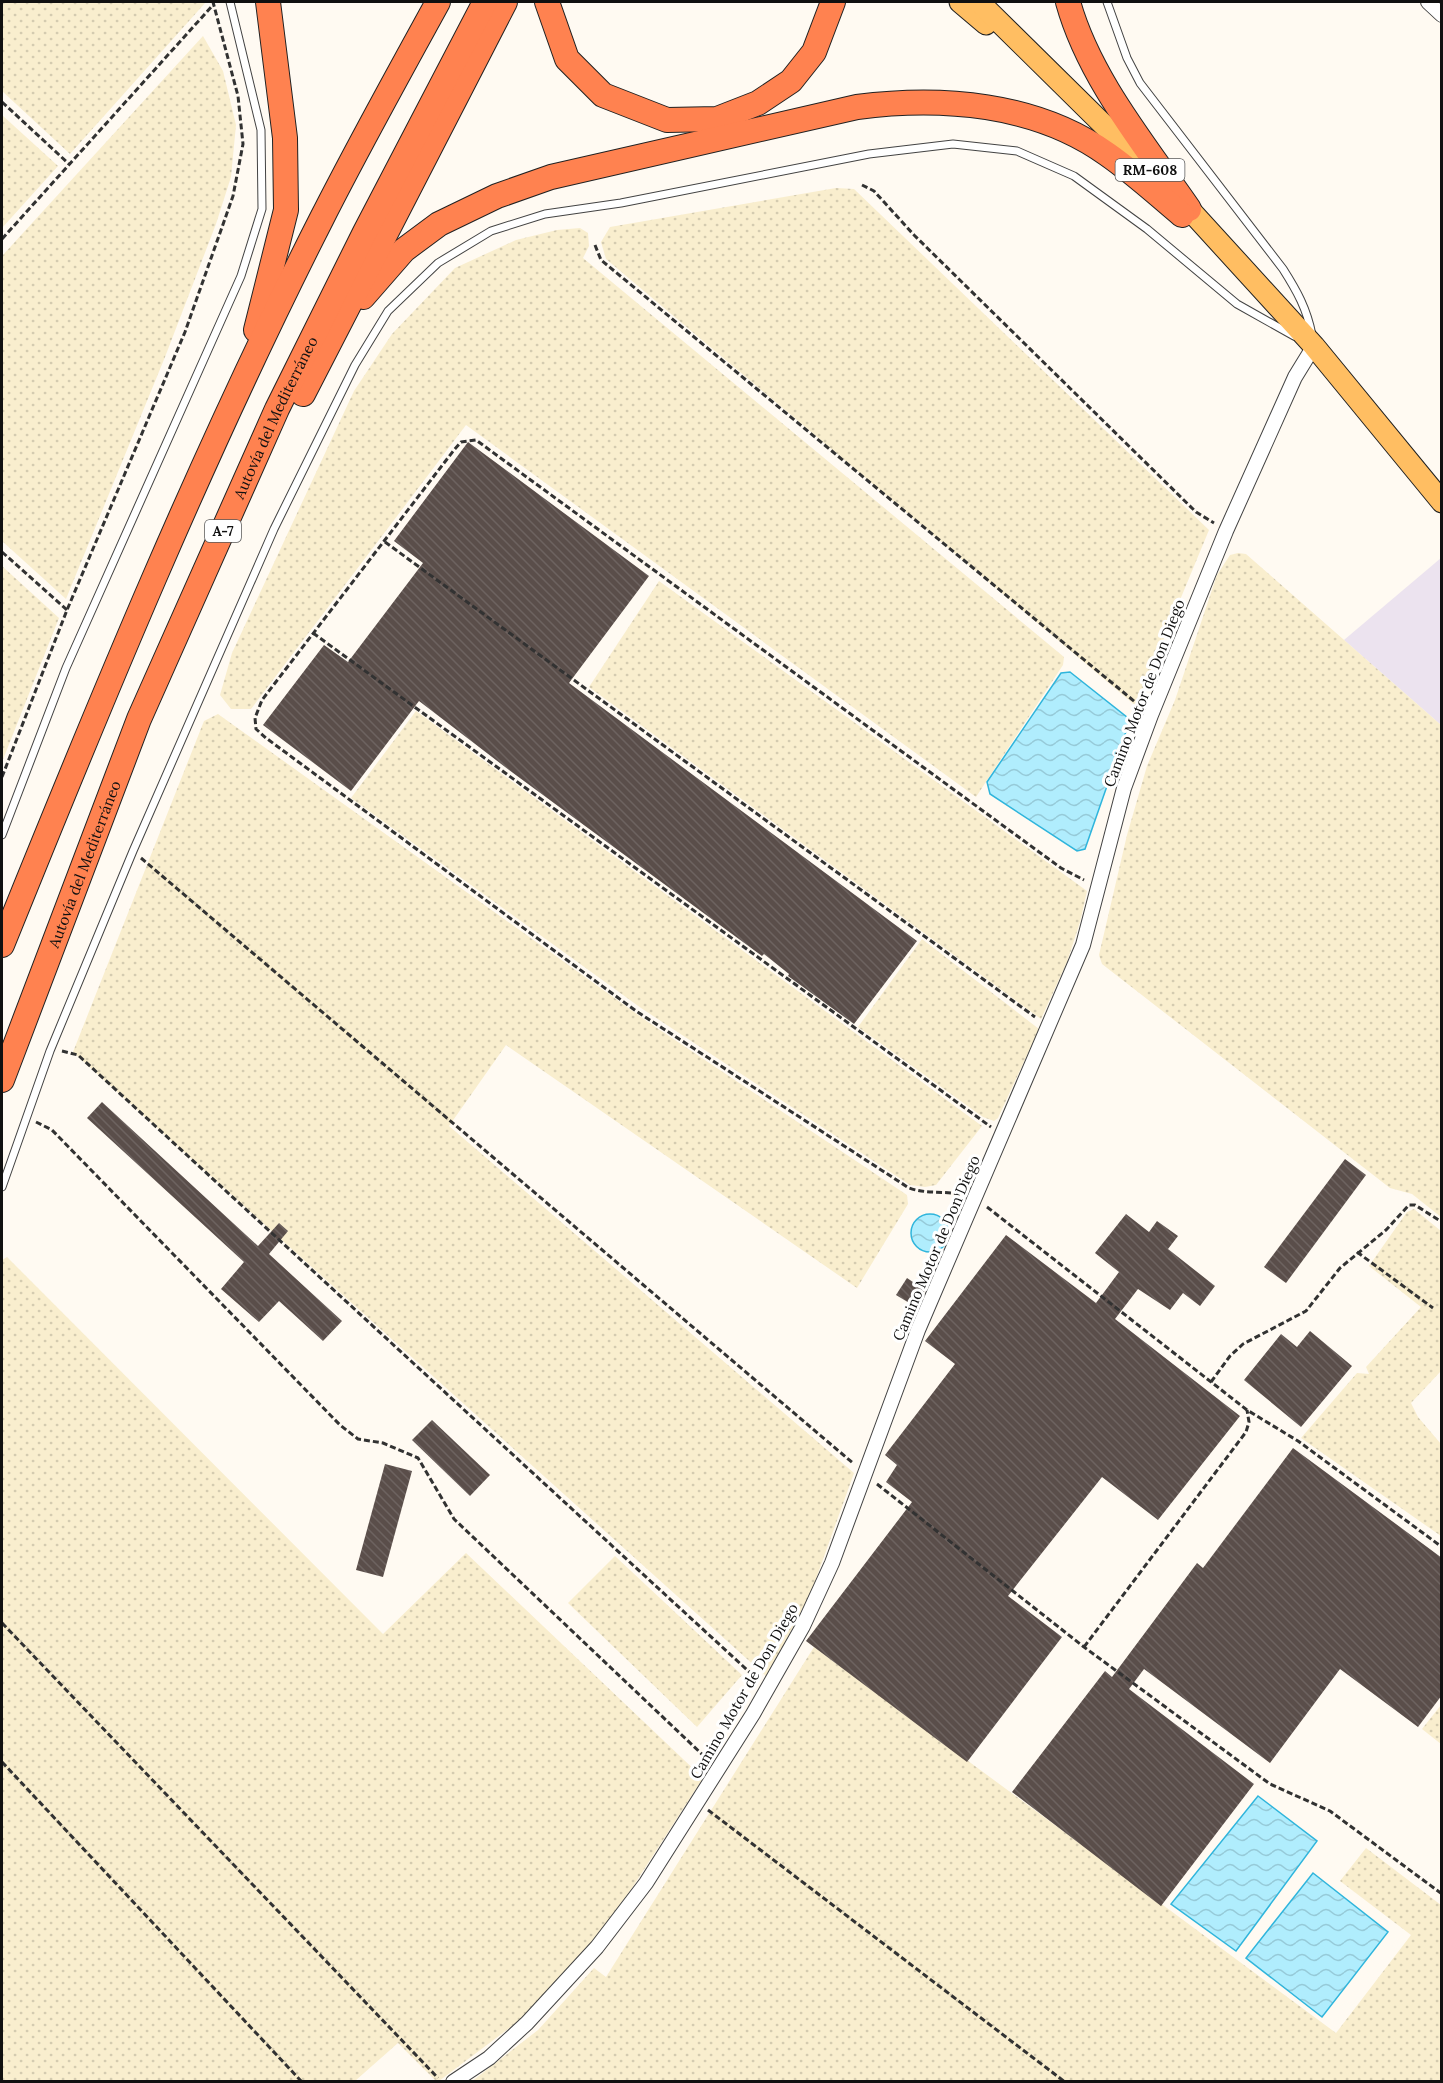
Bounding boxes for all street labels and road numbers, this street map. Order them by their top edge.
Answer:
road number: RM-608 [1116,159,1184,181]
street label: Autovía del Mediterráneo [228,333,321,502]
road number: A-7 [205,520,241,542]
street label: Camino Motor de Don Diego [1099,596,1189,790]
street label: Autovía del Mediterráneo [43,778,124,951]
street label: Camino Motor de Don Diego [888,1152,984,1344]
street label: Camino Motor de Don Diego [686,1600,802,1782]

